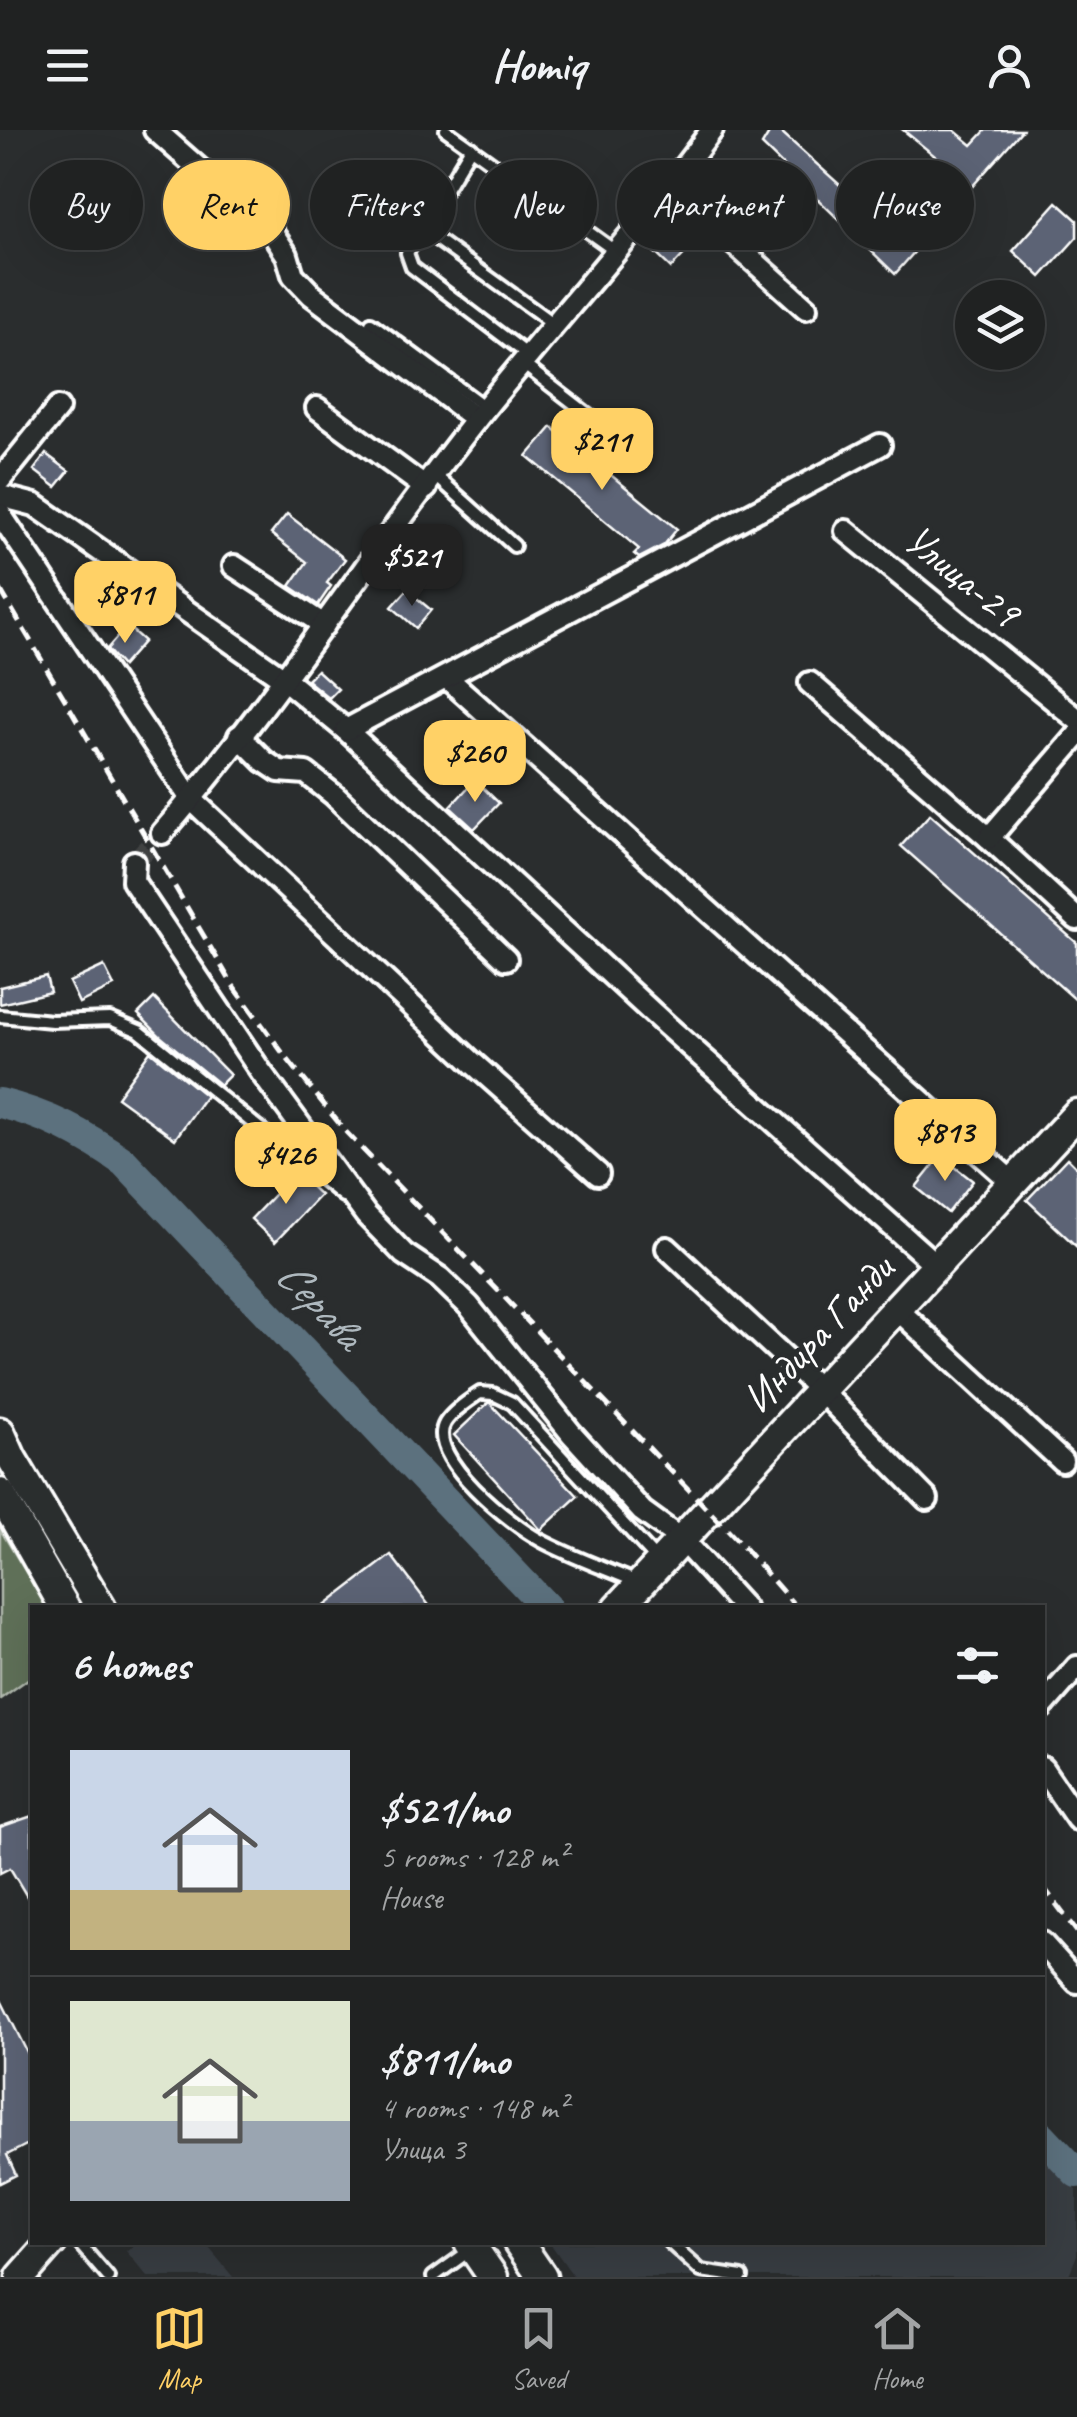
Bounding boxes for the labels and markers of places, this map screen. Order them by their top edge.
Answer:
pin: $211 [543,408,661,493]
pin: $521 [353,524,471,609]
pin: $811 [66,561,184,646]
pin: $260 [416,720,534,805]
pin: $813 [886,1099,1004,1184]
pin: $426 [227,1122,345,1207]

